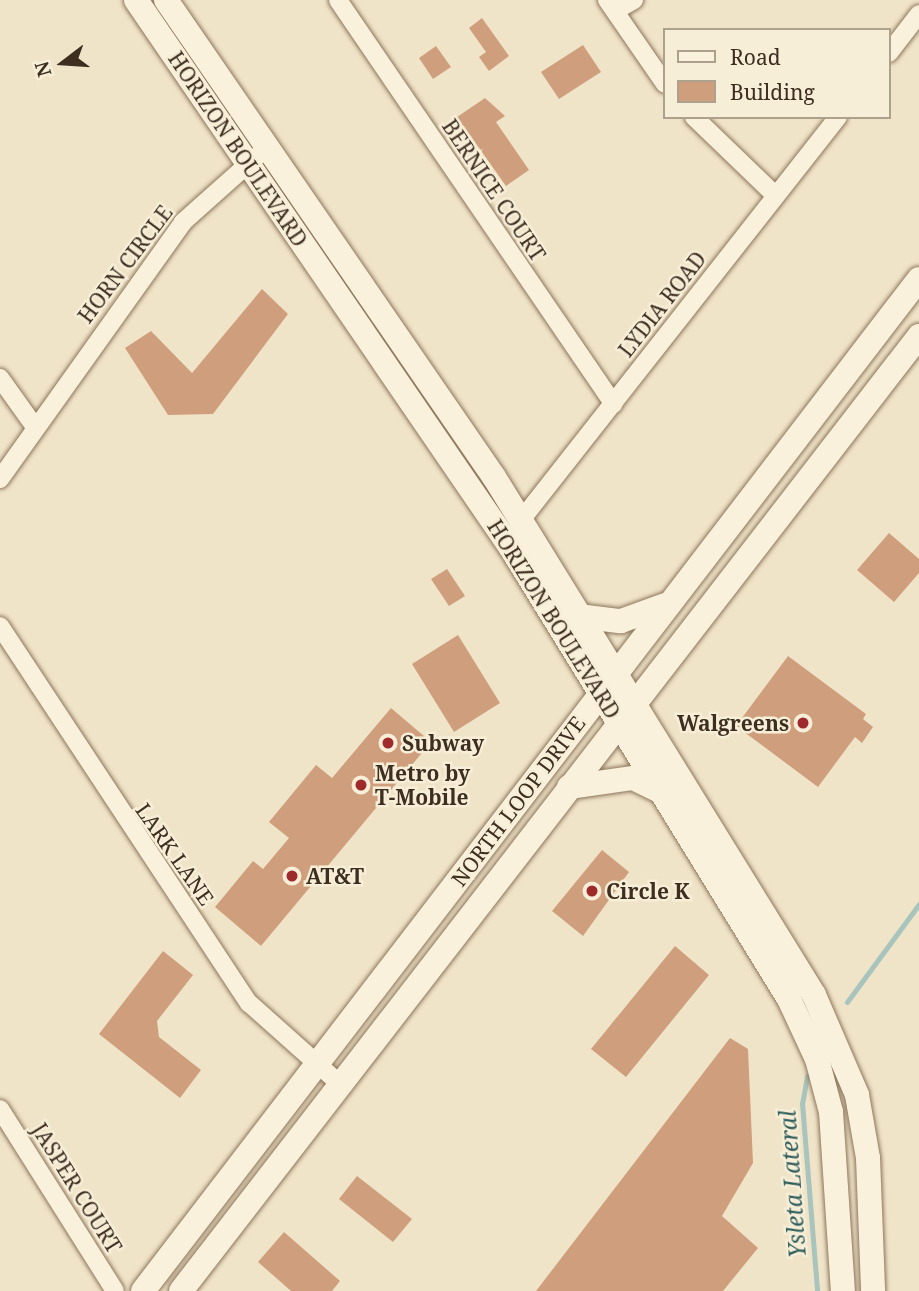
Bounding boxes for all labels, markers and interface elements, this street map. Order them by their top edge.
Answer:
north arrow [28,28,98,98]
legend [664,28,891,119]
text: Road [730,43,781,71]
street label: HORIZON BOULEVARD [163,47,313,251]
text: N [28,58,58,80]
text: Building [730,78,815,106]
street label: BERNICE COURT [437,114,551,266]
street label: HORN CIRCLE [73,200,177,328]
street label: LYDIA ROAD [613,246,711,362]
street label: HORIZON BOULEVARD [482,515,626,723]
place label: Walgreens [677,710,789,736]
street label: NORTH LOOP DRIVE [446,711,590,891]
marker: Walgreens [795,715,811,731]
place label: Subway [402,730,484,756]
marker: Subway [380,735,396,751]
place label: Metro by T-Mobile [375,760,470,810]
marker: Metro by T-Mobile [353,777,369,793]
street label: LARK LANE [131,798,219,910]
place label: AT&T [306,863,364,889]
marker: AT&T [284,868,300,884]
place label: Circle K [606,878,690,904]
marker: Circle K [584,883,600,899]
water label: Ysleta Lateral [773,1109,811,1259]
street label: JASPER COURT [27,1118,127,1258]

